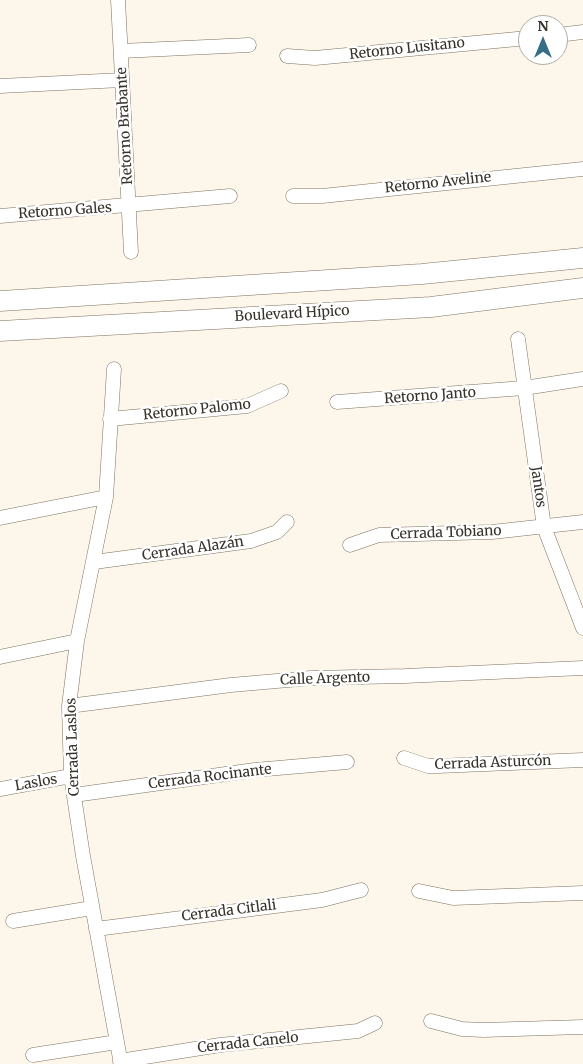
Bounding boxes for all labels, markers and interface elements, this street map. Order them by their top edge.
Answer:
north arrow [518,15,568,65]
text: N [537,17,549,35]
street label: Retorno Lusitano [348,35,466,63]
street label: Retorno Brabante [114,67,136,185]
street label: Retorno Aveline [384,169,492,197]
street label: Retorno Gales [18,199,112,223]
street label: Boulevard Hípico [234,303,350,325]
street label: Retorno Janto [384,384,476,408]
street label: Retorno Palomo [142,396,252,424]
street label: Jantos [527,465,549,509]
street label: Cerrada Tobiano [390,523,502,543]
street label: Cerrada Alazán [141,534,245,564]
street label: Calle Argento [280,669,370,689]
street label: Cerrada Laslos [63,698,83,796]
street label: Cerrada Asturcón [434,753,552,773]
street label: Cerrada Rocinante [148,761,272,793]
street label: Laslos [14,771,58,795]
street label: Cerrada Citlali [181,897,277,925]
street label: Cerrada Canelo [197,1029,299,1057]

